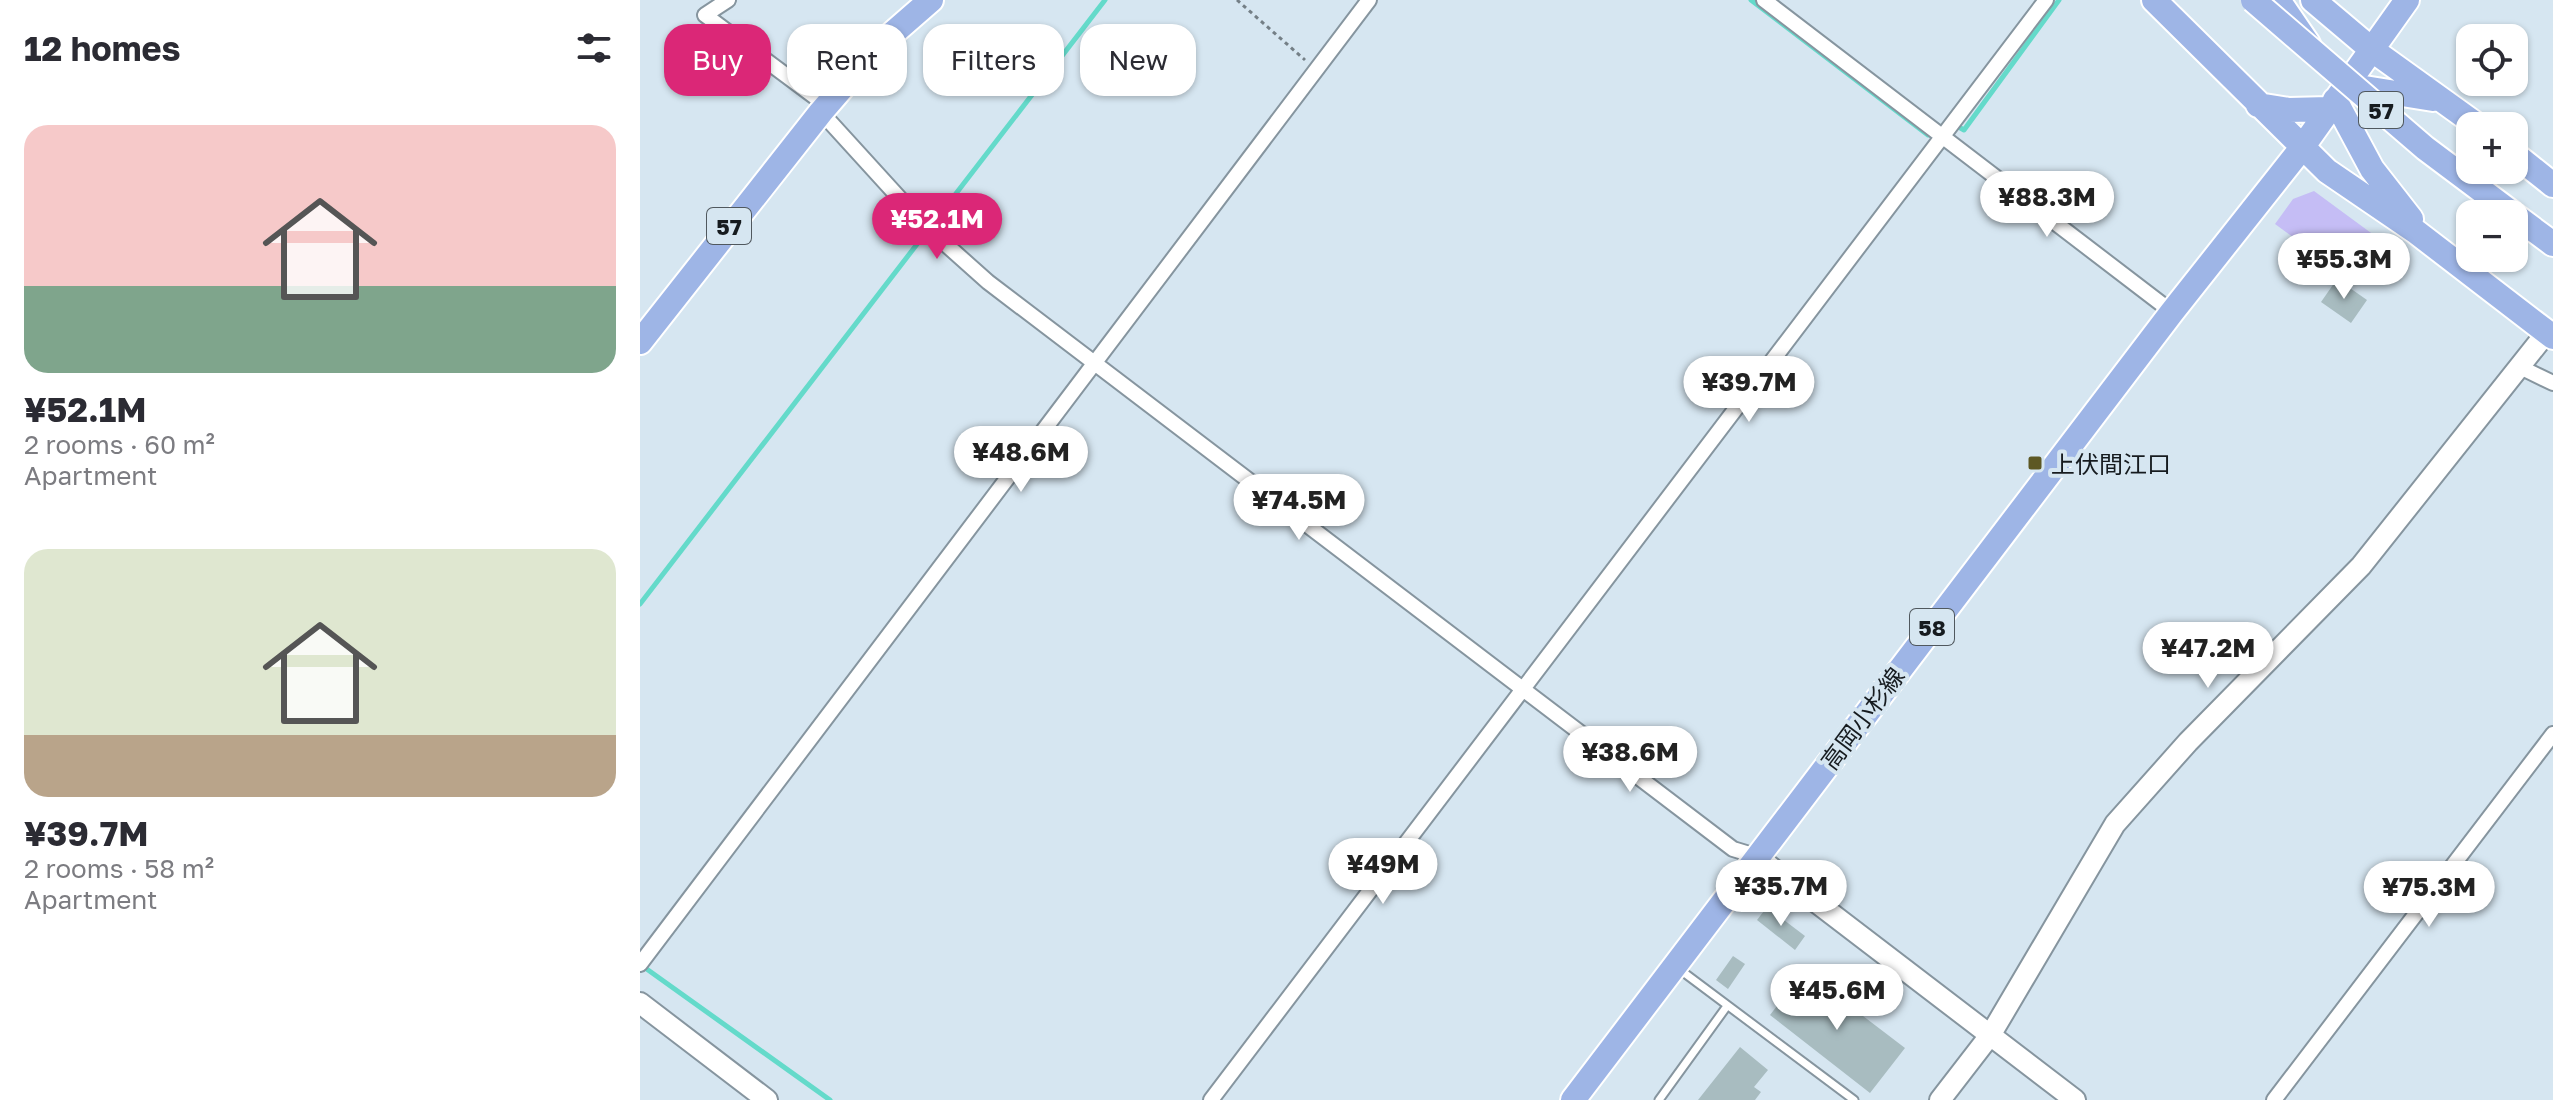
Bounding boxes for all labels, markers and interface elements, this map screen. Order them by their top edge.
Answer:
chip: Buy [664,24,771,96]
chip: Rent [787,24,907,96]
chip: Filters [923,24,1064,96]
chip: New [1080,24,1196,96]
map controls [2456,24,2528,272]
button: locate [2456,24,2528,96]
icon: filters [572,26,616,70]
text: 12 homes [24,28,181,68]
road number: 57 [2359,92,2403,128]
button: + [2456,112,2528,184]
pin: ¥88.3M [1982,171,2112,239]
icon: home [248,177,392,321]
text: ¥88.3M [1998,181,2096,212]
pin: ¥52.1M [872,193,1002,261]
button: − [2456,200,2528,272]
text: ¥52.1M [890,203,984,234]
road number: 57 [707,208,751,244]
pin: ¥55.3M [2279,233,2409,301]
text: ¥55.3M [2296,243,2392,274]
pin: ¥39.7M [1684,356,1814,424]
text: ¥39.7M [1701,366,1797,397]
text: ¥52.1M [24,389,147,429]
pin: ¥48.6M [956,426,1086,494]
text: 2 rooms · 60 m² [24,429,215,460]
text: ¥48.6M [972,436,1070,467]
place label: 上伏間江口 [2051,449,2171,478]
marker: 上伏間江口 [2026,454,2044,472]
text: Apartment [24,460,157,491]
pin: ¥74.5M [1234,474,1364,542]
text: ¥74.5M [1252,484,1346,515]
icon: home [248,601,392,745]
road number: 58 [1910,609,1954,645]
pin: ¥47.2M [2143,622,2273,690]
text: ¥47.2M [2161,632,2255,663]
street label: 高岡小杉線 [1814,661,1910,775]
pin: ¥38.6M [1565,726,1695,794]
text: ¥38.6M [1581,736,1679,767]
text: ¥39.7M [24,813,148,853]
pin: ¥49M [1336,838,1430,906]
text: ¥49M [1346,848,1420,879]
text: 2 rooms · 58 m² [24,853,214,884]
pin: ¥35.7M [1716,860,1846,928]
pin: ¥75.3M [2364,861,2494,929]
text: ¥35.7M [1734,870,1828,901]
text: ¥75.3M [2382,871,2476,902]
text: Apartment [24,884,157,915]
pin: ¥45.6M [1772,964,1902,1032]
text: ¥45.6M [1788,974,1886,1005]

